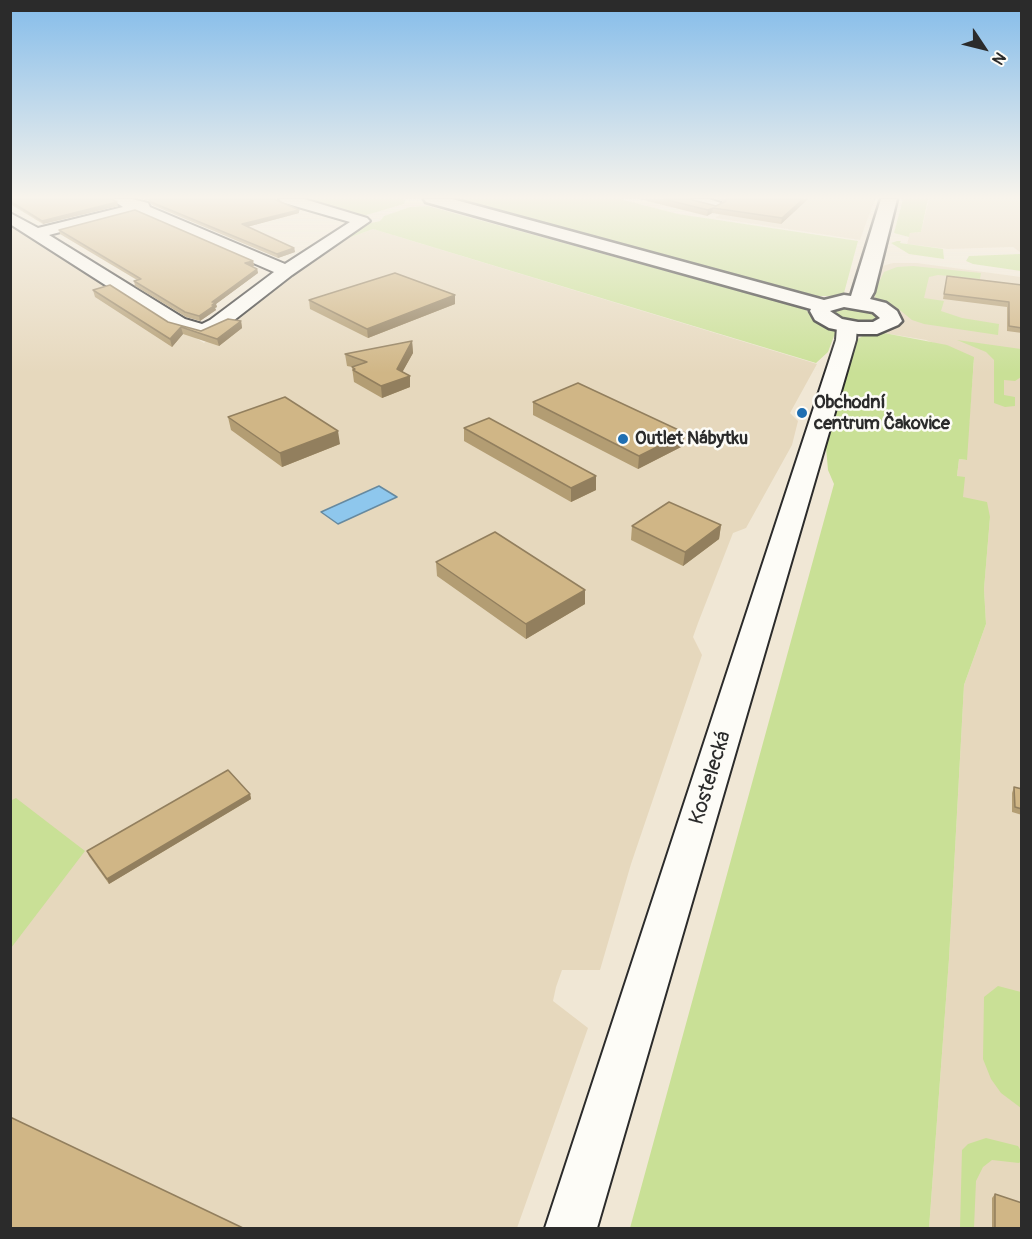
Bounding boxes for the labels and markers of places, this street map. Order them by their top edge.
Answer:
place label: Obchodní centrum Čakovice [814,392,950,434]
marker: Obchodní centrum Čakovice [795,406,809,420]
place label: Outlet Nábytku [635,428,748,450]
marker: Outlet Nábytku [616,432,630,446]

